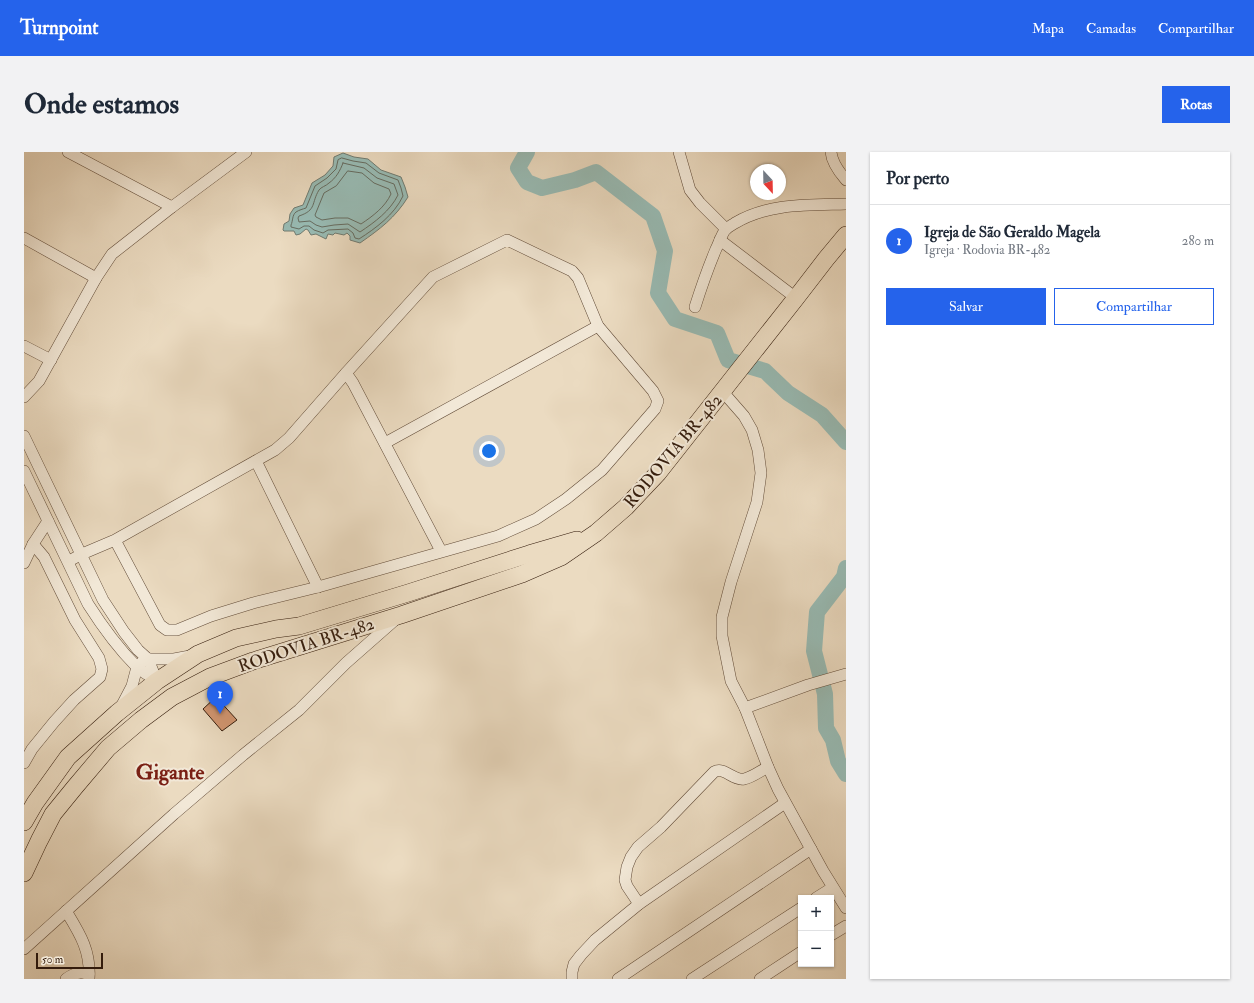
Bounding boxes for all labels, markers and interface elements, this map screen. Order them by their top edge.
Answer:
text: Turnpoint [20,16,98,40]
text: Mapa [1032,20,1064,37]
text: Camadas [1086,20,1136,37]
text: Compartilhar [1158,20,1234,37]
button: Rotas [1162,86,1230,123]
text: Onde estamos [24,87,179,122]
north arrow [750,164,786,200]
text: Por perto [886,168,949,189]
text: Igreja de São Geraldo Magela [924,223,1100,242]
text: 1 [897,233,901,249]
text: 280 m [1182,233,1214,249]
text: Igreja · Rodovia BR-482 [924,242,1050,258]
button: Salvar [886,288,1046,325]
button: Compartilhar [1054,288,1214,325]
street label: RODOVIA BR-482 [619,390,727,512]
your location [479,441,499,461]
street label: RODOVIA BR-482 [235,613,377,677]
pin: 1 [207,681,233,714]
district label: Gigante [136,759,204,786]
map controls [798,895,834,967]
button: + [798,895,834,931]
button: − [798,931,834,967]
scale bar [36,951,103,970]
text: 50 m [42,953,63,966]

